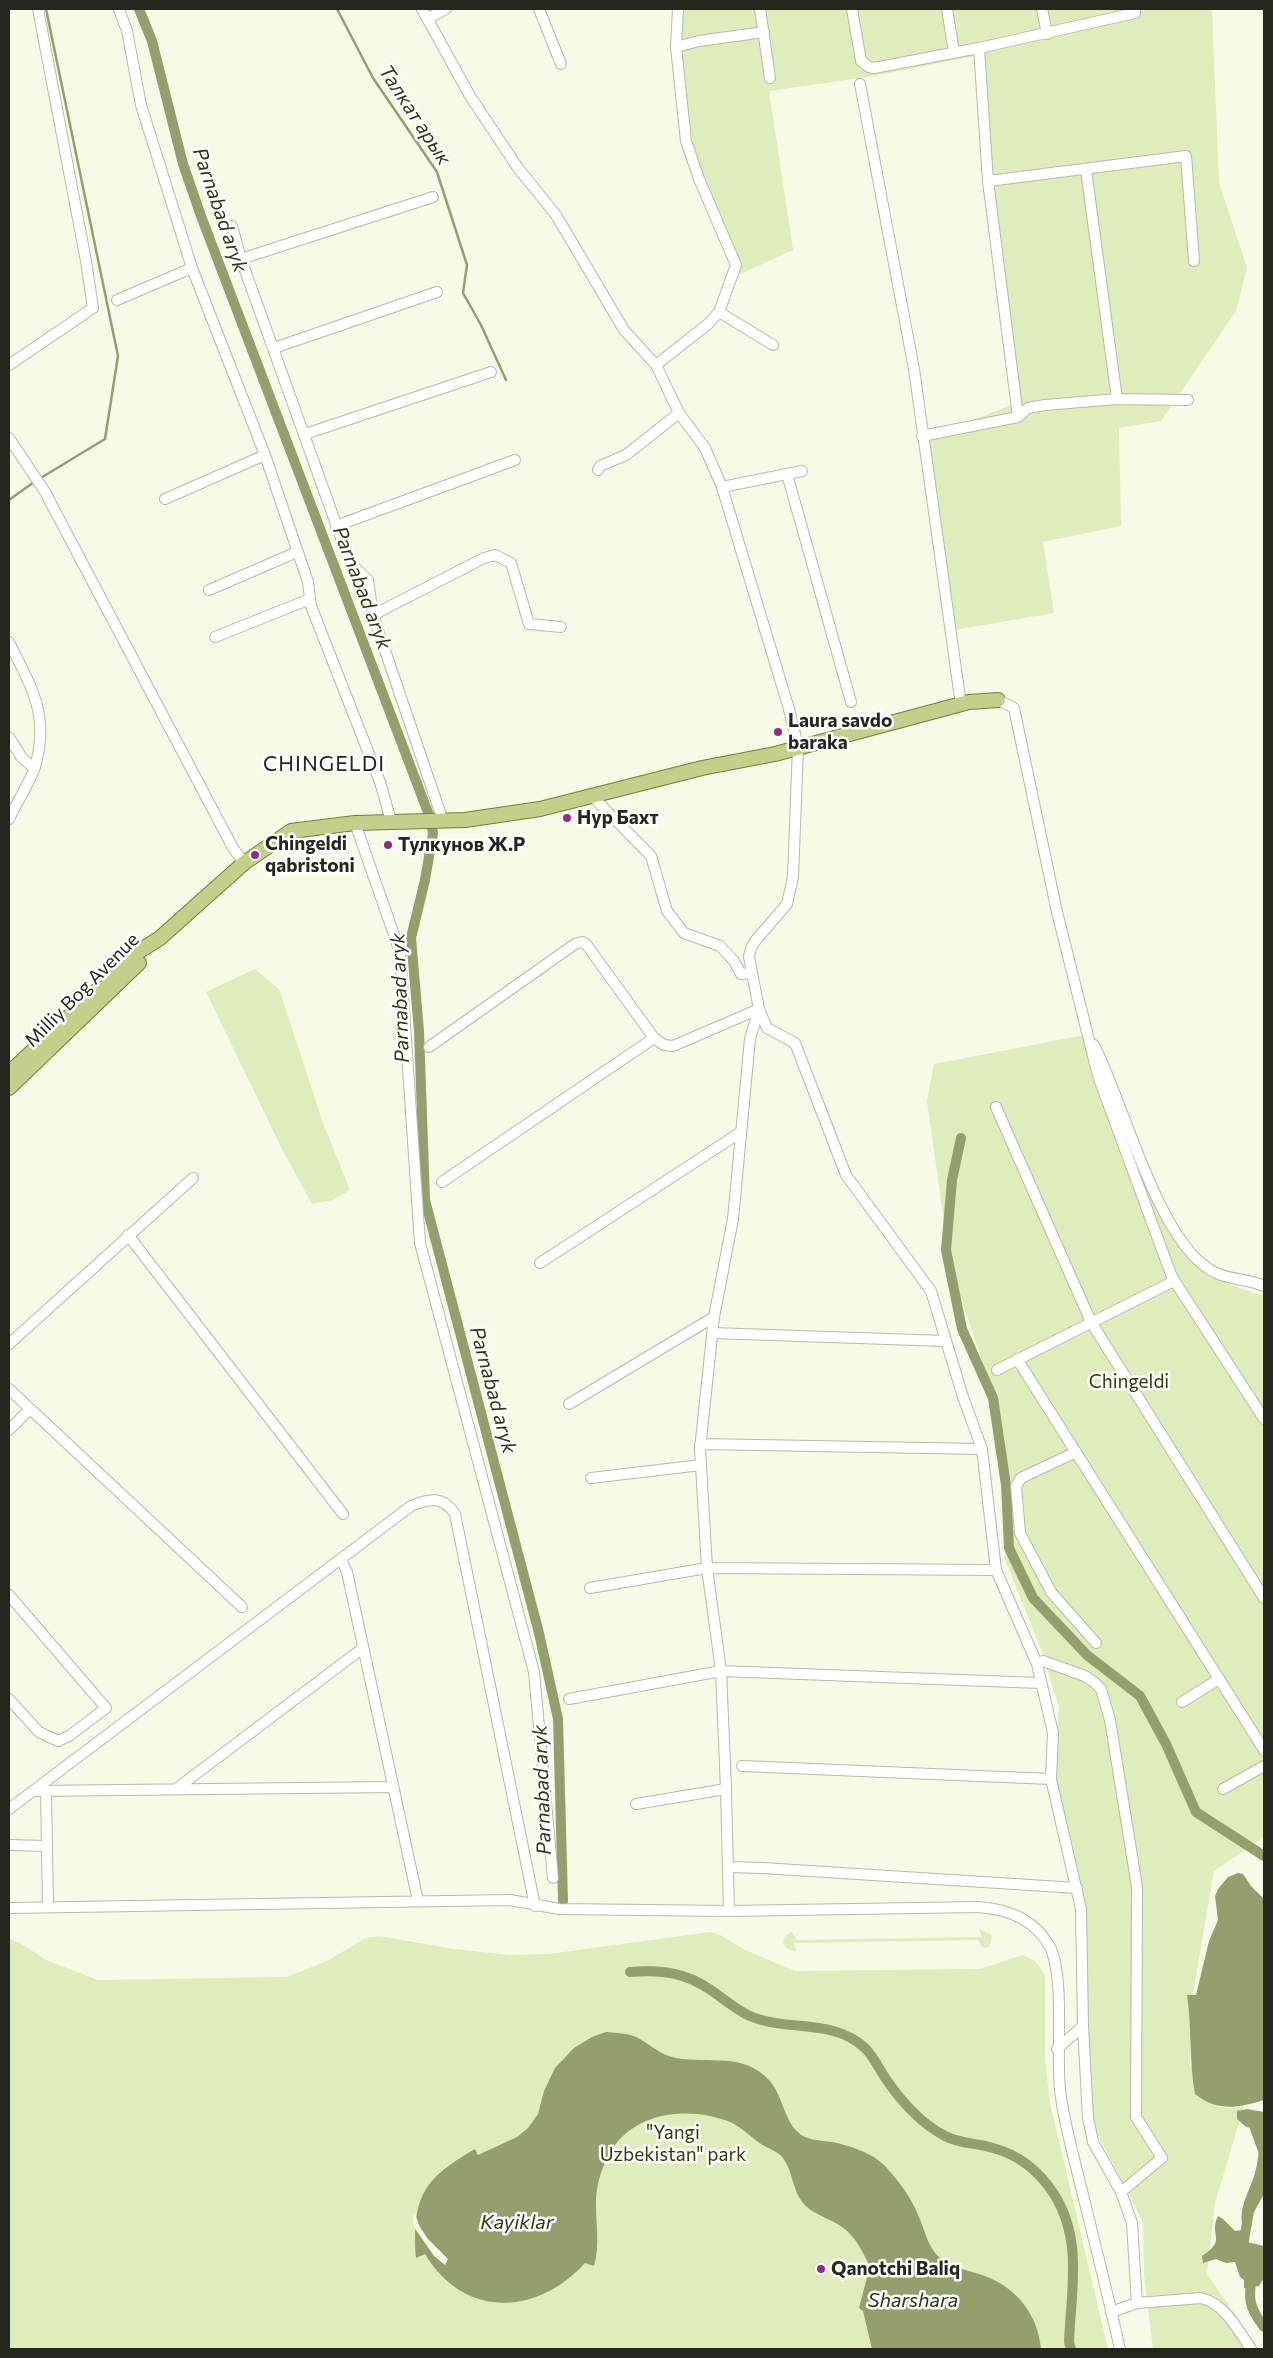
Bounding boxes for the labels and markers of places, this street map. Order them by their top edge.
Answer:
place label: Laura savdo baraka [788,710,892,754]
marker: Laura savdo baraka [772,726,784,738]
place label: Нур Бахт [577,807,659,829]
marker: Нур Бахт [561,812,573,824]
place label: Chingeldi qabristoni [265,833,355,877]
place label: Тулкунов Ж.Р [398,834,525,856]
marker: Тулкунов Ж.Р [382,839,394,851]
marker: Chingeldi qabristoni [249,849,261,861]
place label: Qanotchi Baliq [831,2258,960,2280]
marker: Qanotchi Baliq [815,2263,827,2275]

